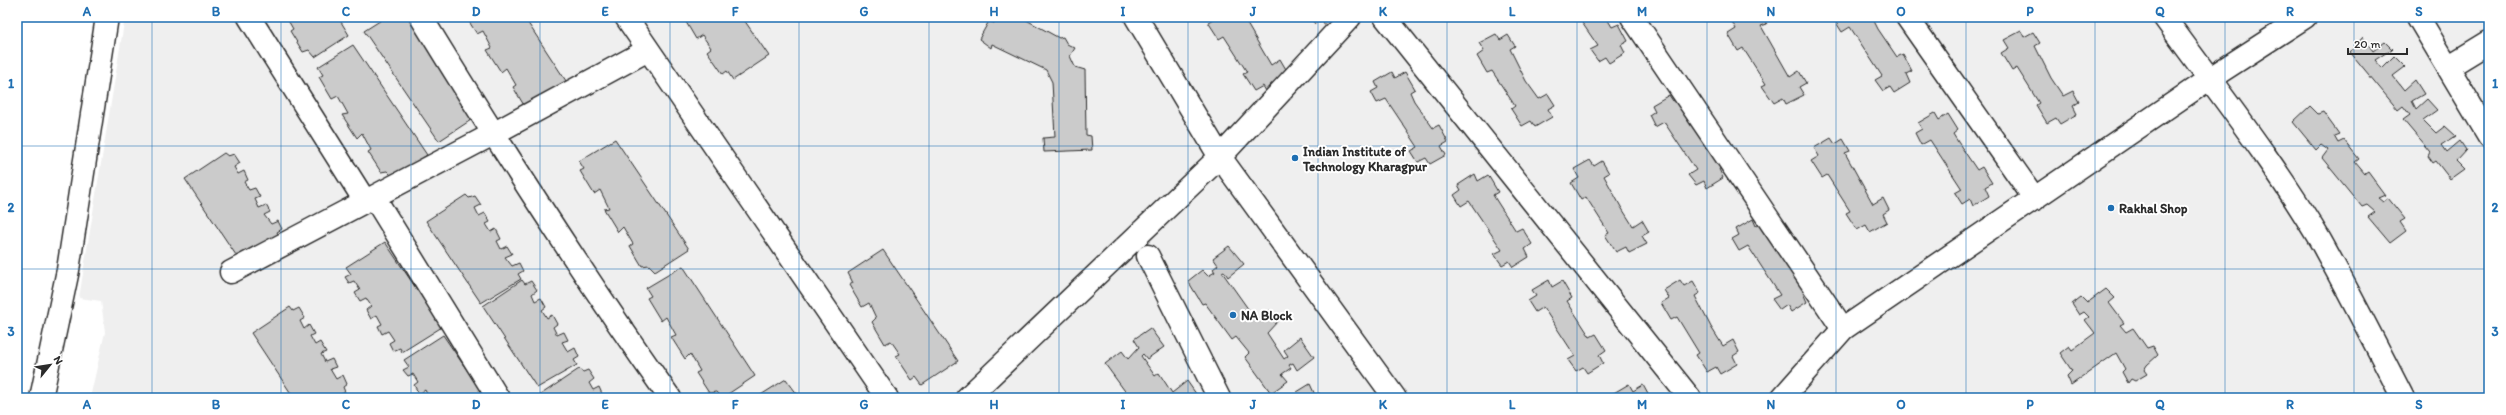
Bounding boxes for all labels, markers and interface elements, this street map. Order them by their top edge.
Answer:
text: A [82,4,92,19]
text: B [212,4,221,19]
text: C [342,4,351,19]
text: D [472,4,481,19]
text: E [601,4,609,19]
text: F [732,4,739,19]
text: G [860,4,869,19]
text: H [990,4,999,19]
text: I [1121,4,1126,19]
text: J [1249,4,1257,19]
text: K [1379,4,1388,19]
text: L [1509,4,1516,19]
text: M [1637,4,1647,19]
text: N [1767,4,1776,19]
text: O [1896,4,1906,19]
text: P [2026,4,2034,19]
text: Q [2155,4,2165,19]
text: R [2286,4,2294,19]
text: S [2415,4,2423,19]
scale bar [2348,30,2407,56]
text: 20 m [2354,37,2381,51]
text: 1 [8,76,14,91]
text: 1 [2492,76,2498,91]
place label: Indian Institute of Technology Kharagpur [1302,144,1428,175]
marker: Indian Institute of Technology Kharagpur [1290,153,1300,163]
text: 2 [8,200,15,215]
text: 2 [2492,200,2499,215]
place label: Rakhal Shop [2119,201,2188,217]
marker: Rakhal Shop [2106,203,2116,213]
place label: NA Block [1241,308,1292,323]
marker: NA Block [1228,310,1238,320]
text: 3 [7,324,15,339]
text: 3 [2491,324,2499,339]
north arrow [30,345,70,385]
text: N [51,354,66,367]
text: A [82,397,92,412]
text: B [212,397,221,412]
text: C [342,397,351,412]
text: D [472,397,481,412]
text: E [601,397,609,412]
text: F [732,397,739,412]
text: G [860,397,869,412]
text: H [990,397,999,412]
text: I [1121,397,1126,412]
text: J [1249,397,1257,412]
text: K [1379,397,1388,412]
text: L [1509,397,1516,412]
text: M [1637,397,1647,412]
text: N [1767,397,1776,412]
text: O [1896,397,1906,412]
text: P [2026,397,2034,412]
text: Q [2155,397,2165,412]
text: R [2286,397,2294,412]
text: S [2415,397,2423,412]

